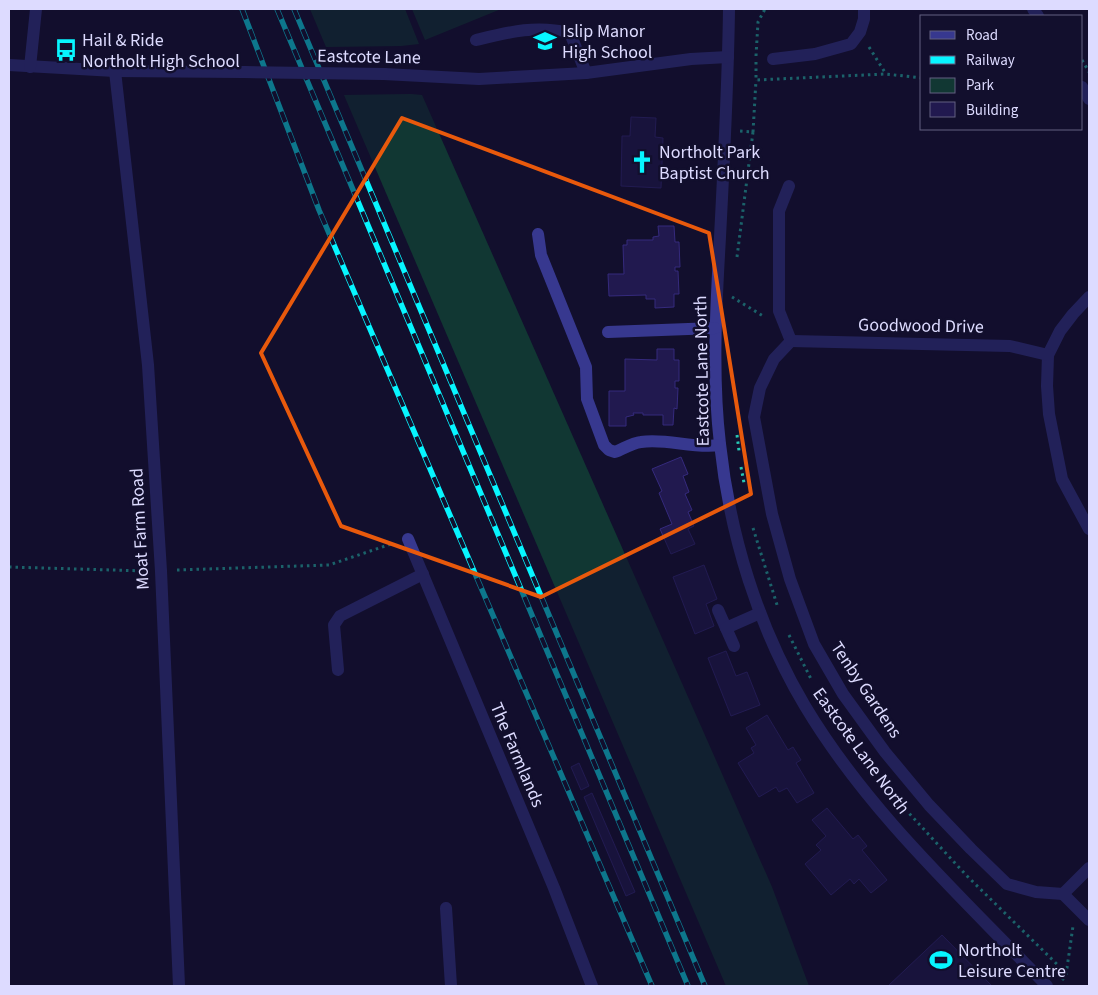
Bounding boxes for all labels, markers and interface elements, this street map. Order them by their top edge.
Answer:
legend [920,15,1083,130]
place label: Islip Manor High School [562,19,652,65]
text: Road [966,25,998,46]
place label: Hail & Ride Northolt High School [82,28,240,74]
school or university icon: Islip Manor High School [532,28,558,54]
bus stop icon: Hail & Ride Northolt High School [53,37,79,63]
street label: Eastcote Lane [317,44,421,70]
text: Railway [966,50,1015,71]
text: Park [966,75,995,96]
text: Building [966,100,1019,121]
place label: Northolt Park Baptist Church [659,140,770,186]
church icon: Northolt Park Baptist Church [629,149,655,175]
street label: Eastcote Lane North [688,295,716,447]
street label: Goodwood Drive [858,312,984,340]
street label: Moat Farm Road [124,467,156,591]
street label: Tenby Gardens [824,637,908,743]
street label: Eastcote Lane North [807,683,915,819]
street label: The Farmlands [484,699,550,811]
place label: Northolt Leisure Centre [958,938,1066,984]
sports icon: Northolt Leisure Centre [928,947,954,973]

